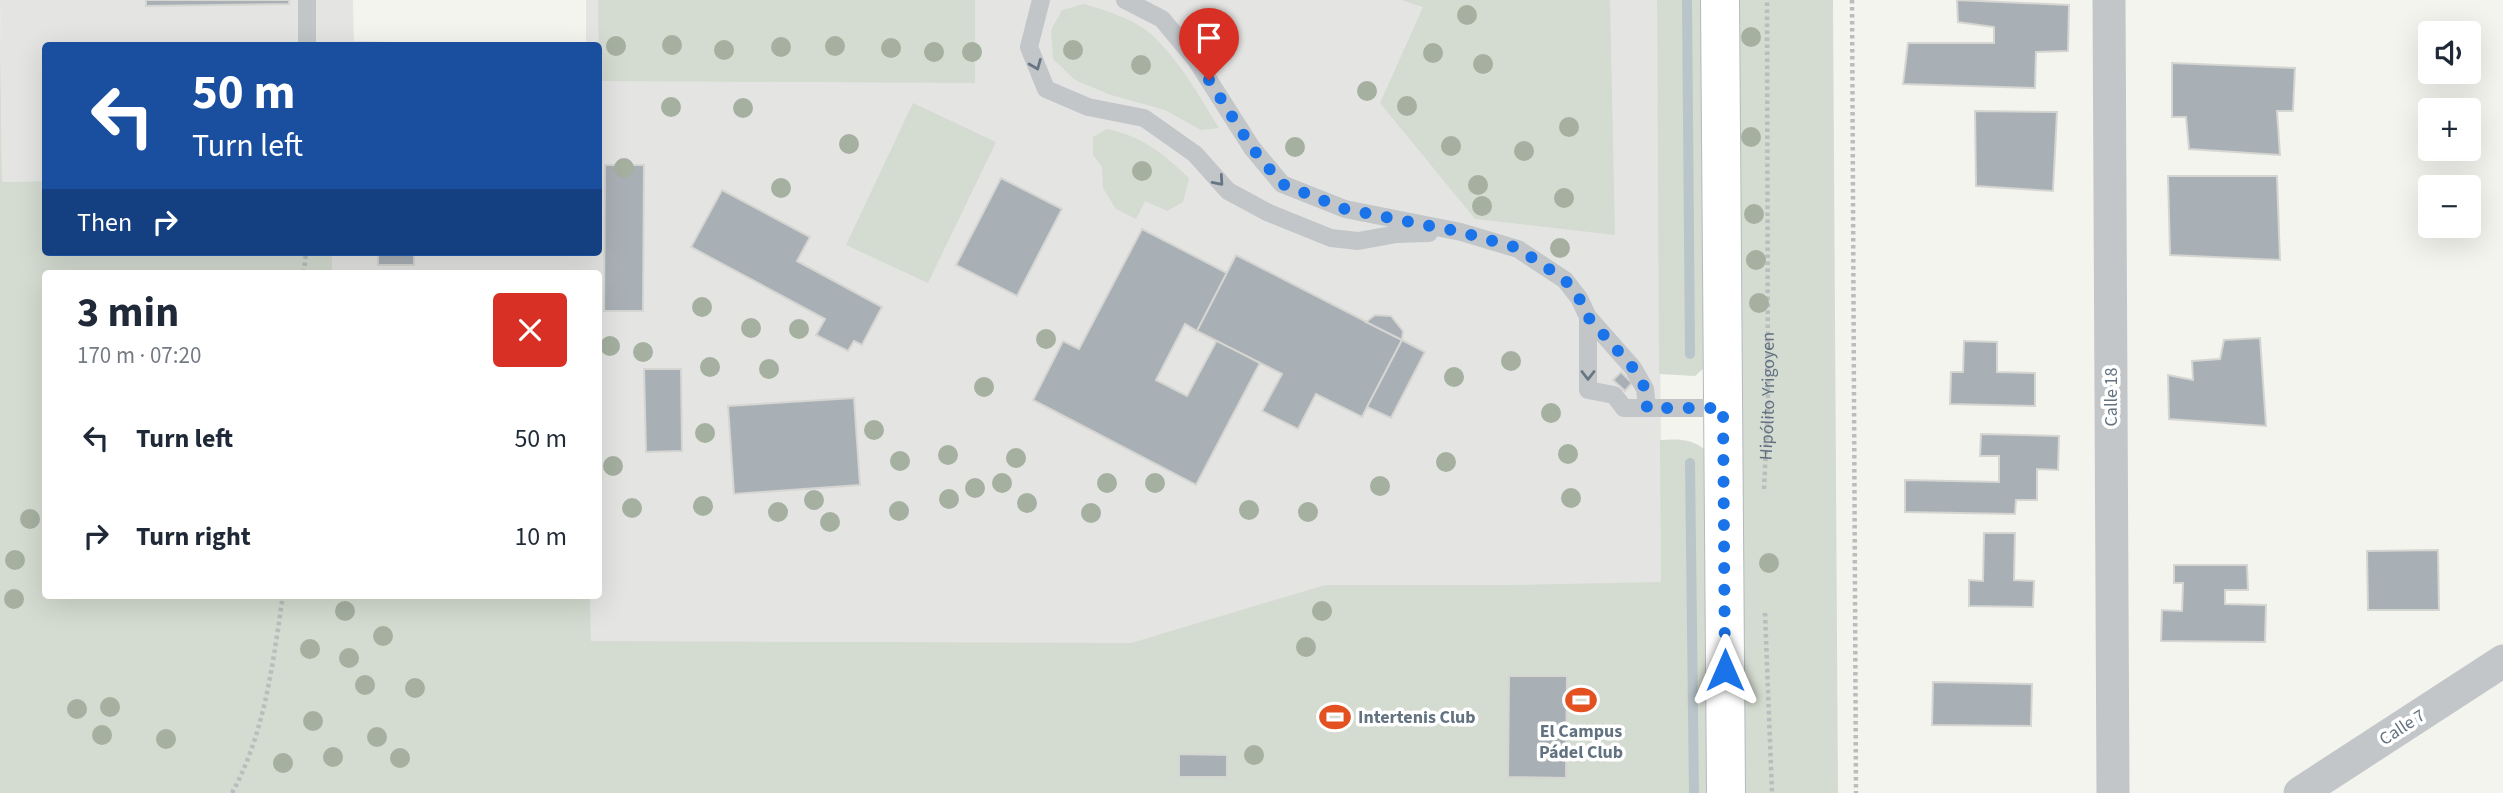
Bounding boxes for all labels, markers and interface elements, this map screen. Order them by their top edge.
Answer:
pin [1179,8,1239,80]
icon: arrive [1190,19,1228,57]
map controls [2418,21,2481,238]
button: sound [2418,21,2481,84]
text: 50 m [192,58,296,128]
one-way arrow [1028,59,1042,71]
icon: left [77,70,168,161]
button: + [2418,98,2481,161]
text: Turn left [192,123,303,169]
one-way arrow [1211,173,1223,186]
button: − [2418,175,2481,238]
icon: right [146,203,184,241]
text: Then [77,204,132,241]
text: 3 min [77,283,179,343]
button: close [493,293,567,367]
street label: Hipólito Yrigoyen [1753,332,1781,461]
text: 170 m · 07:20 [77,339,201,372]
street label: Calle 18 [2099,367,2124,426]
one-way arrow [1580,370,1596,380]
icon: left [77,419,115,457]
text: Turn left [136,420,233,457]
text: 50 m [514,420,567,457]
icon: right [77,517,115,555]
text: Turn right [136,518,251,555]
text: 10 m [514,518,567,555]
position arrow [1688,633,1762,707]
sports icon: El Campus Pádel Club [1564,683,1598,717]
sports icon: Intertenis Club [1318,700,1352,734]
street label: Calle 7 [2374,703,2430,752]
place label: Intertenis Club [1358,705,1476,730]
place label: El Campus Pádel Club [1539,719,1623,765]

